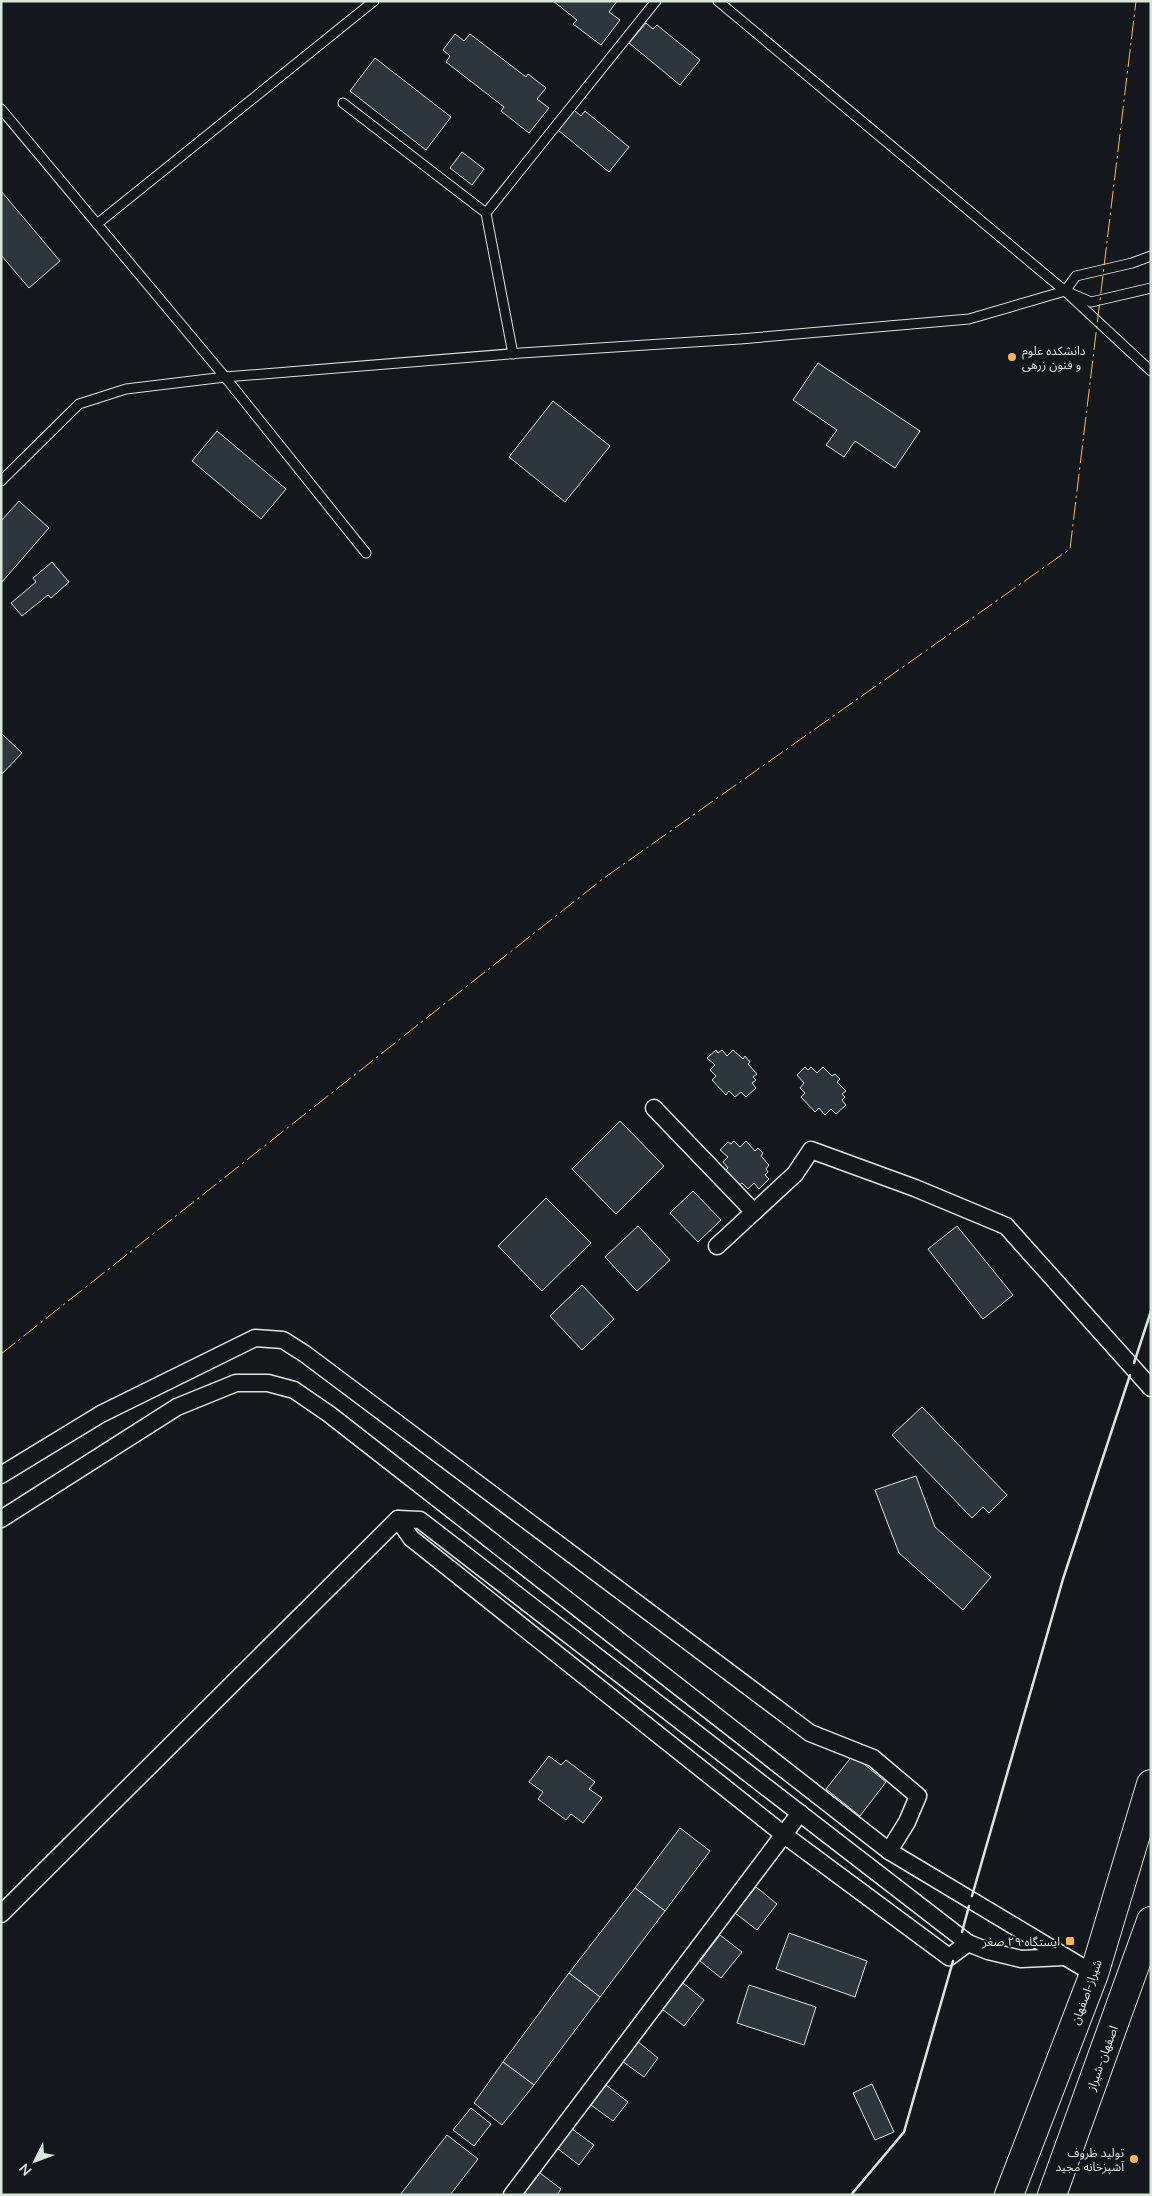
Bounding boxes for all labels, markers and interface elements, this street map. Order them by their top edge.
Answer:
place label: دانشکده علوم و فنون زرهی [1022,343,1086,372]
marker: دانشکده علوم و فنون زرهی [1006,351,1018,363]
place label: ایستگاه ۲۹ صغر [982,1934,1060,1949]
marker: ایستگاه ۲۹ صغر [1064,1935,1076,1947]
street label: شیراز-اصفهان [1067,1957,1105,2027]
street label: اصفهان-شیراز [1083,2023,1121,2094]
north arrow [10,2136,60,2186]
place label: تولید ظروف آشپزخانه مجید [1055,2145,1124,2175]
marker: تولید ظروف آشپزخانه مجید [1128,2153,1140,2165]
text: N [15,2160,36,2180]

